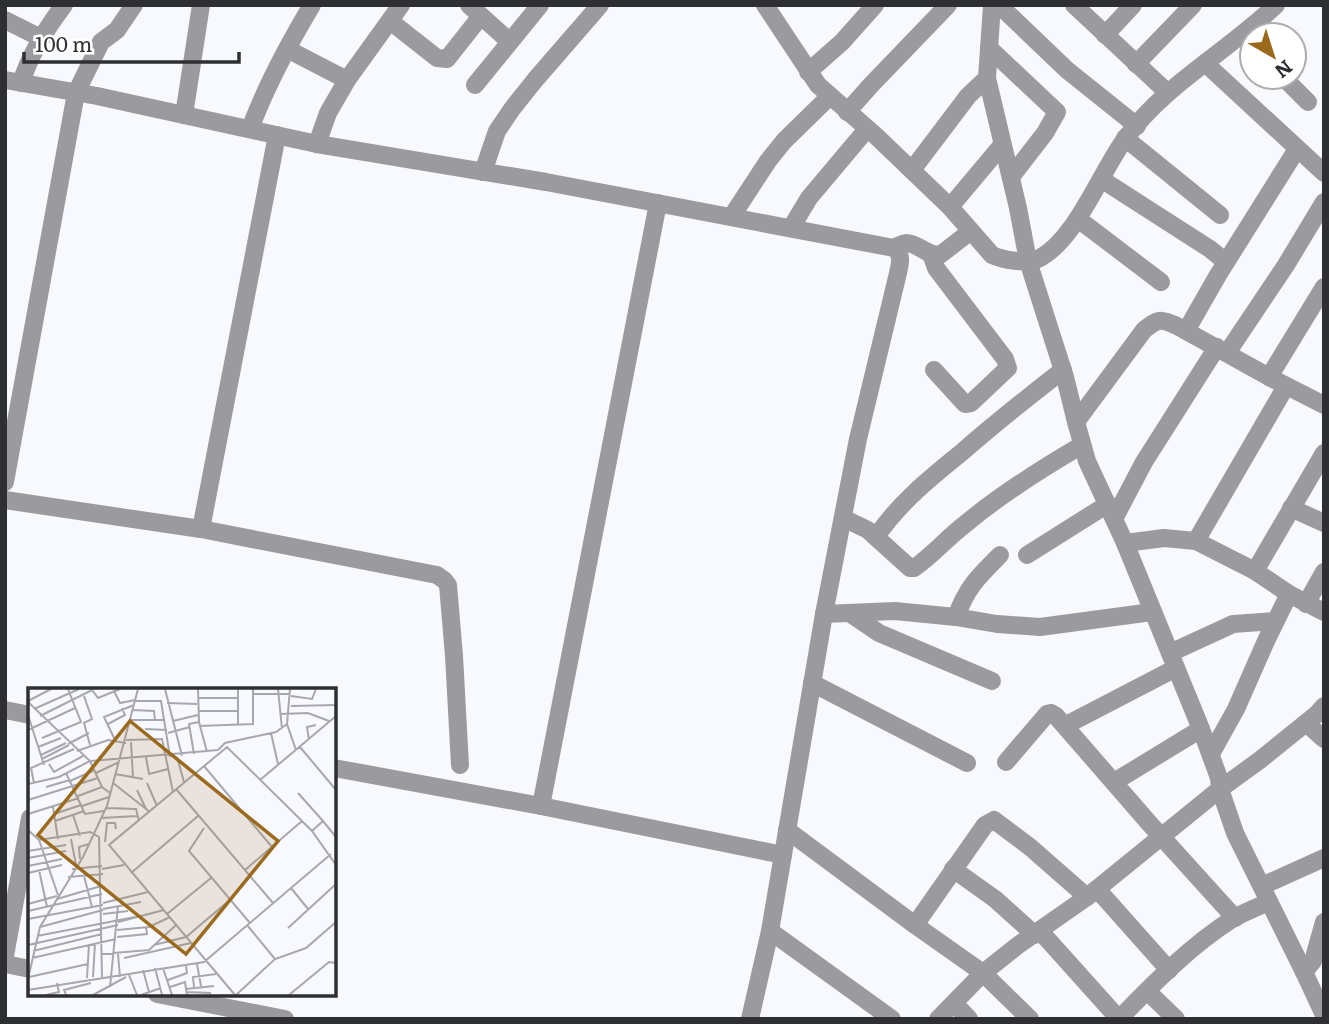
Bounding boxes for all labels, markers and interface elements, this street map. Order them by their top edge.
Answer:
scale bar [24,21,240,65]
north arrow [1238,21,1308,91]
text: 100 m [35,27,92,58]
text: N [1269,54,1299,86]
inset map [28,688,336,996]

